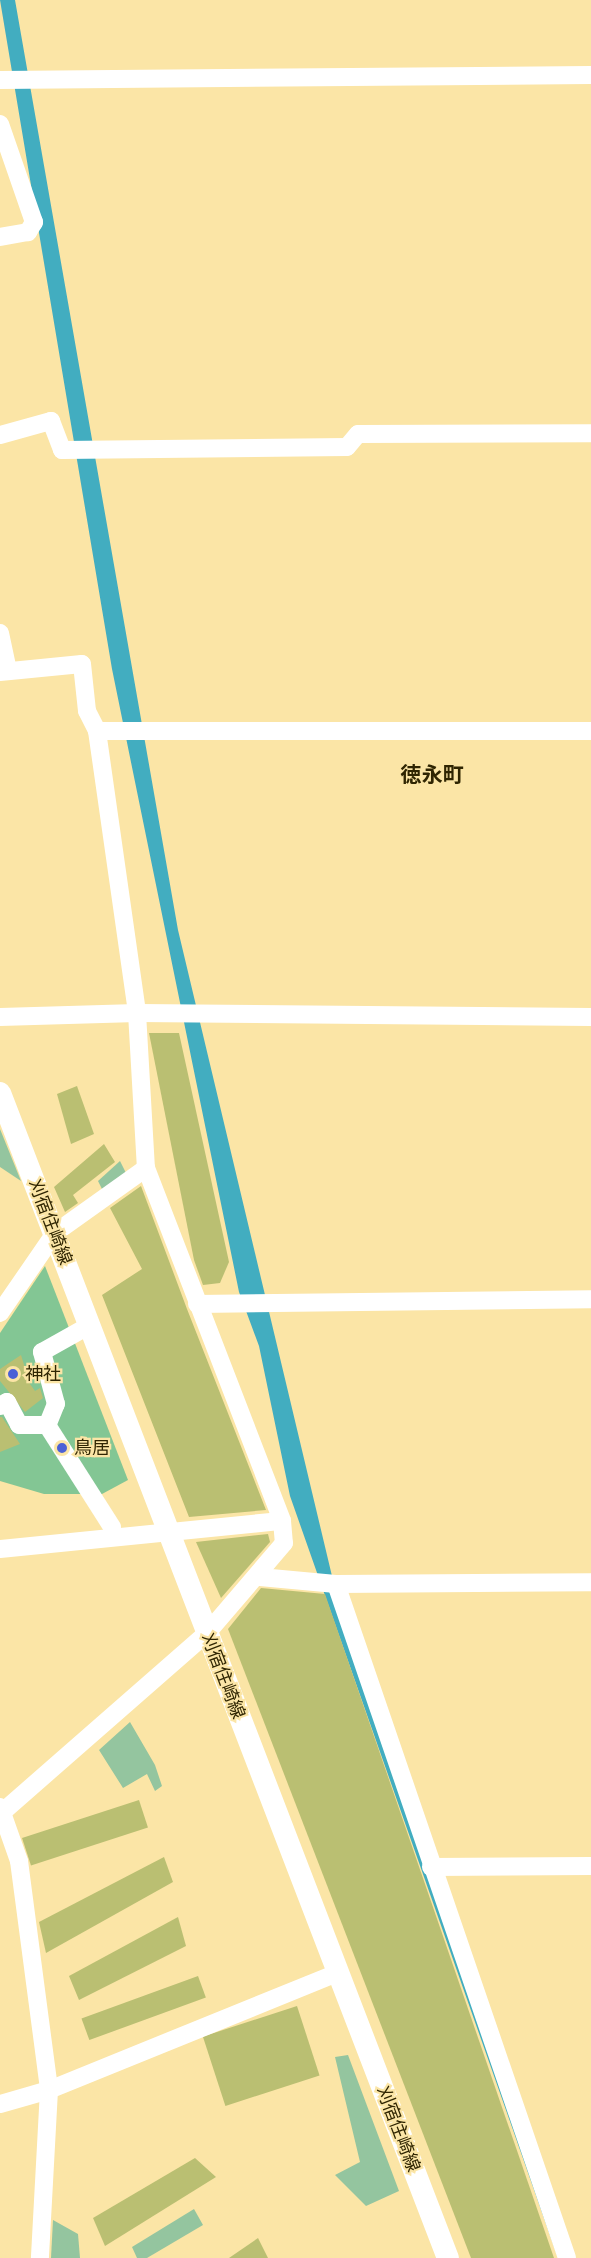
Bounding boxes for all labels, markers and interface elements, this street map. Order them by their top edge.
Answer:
district label: 徳永町 [401,762,463,788]
street label: 刈宿住崎線 [24,1176,76,1268]
place label: 神社 [25,1363,61,1385]
marker: 神社 [6,1367,20,1381]
place label: 鳥居 [74,1437,110,1459]
marker: 鳥居 [55,1441,69,1455]
street label: 刈宿住崎線 [197,1630,249,1722]
street label: 刈宿住崎線 [372,2083,424,2175]

